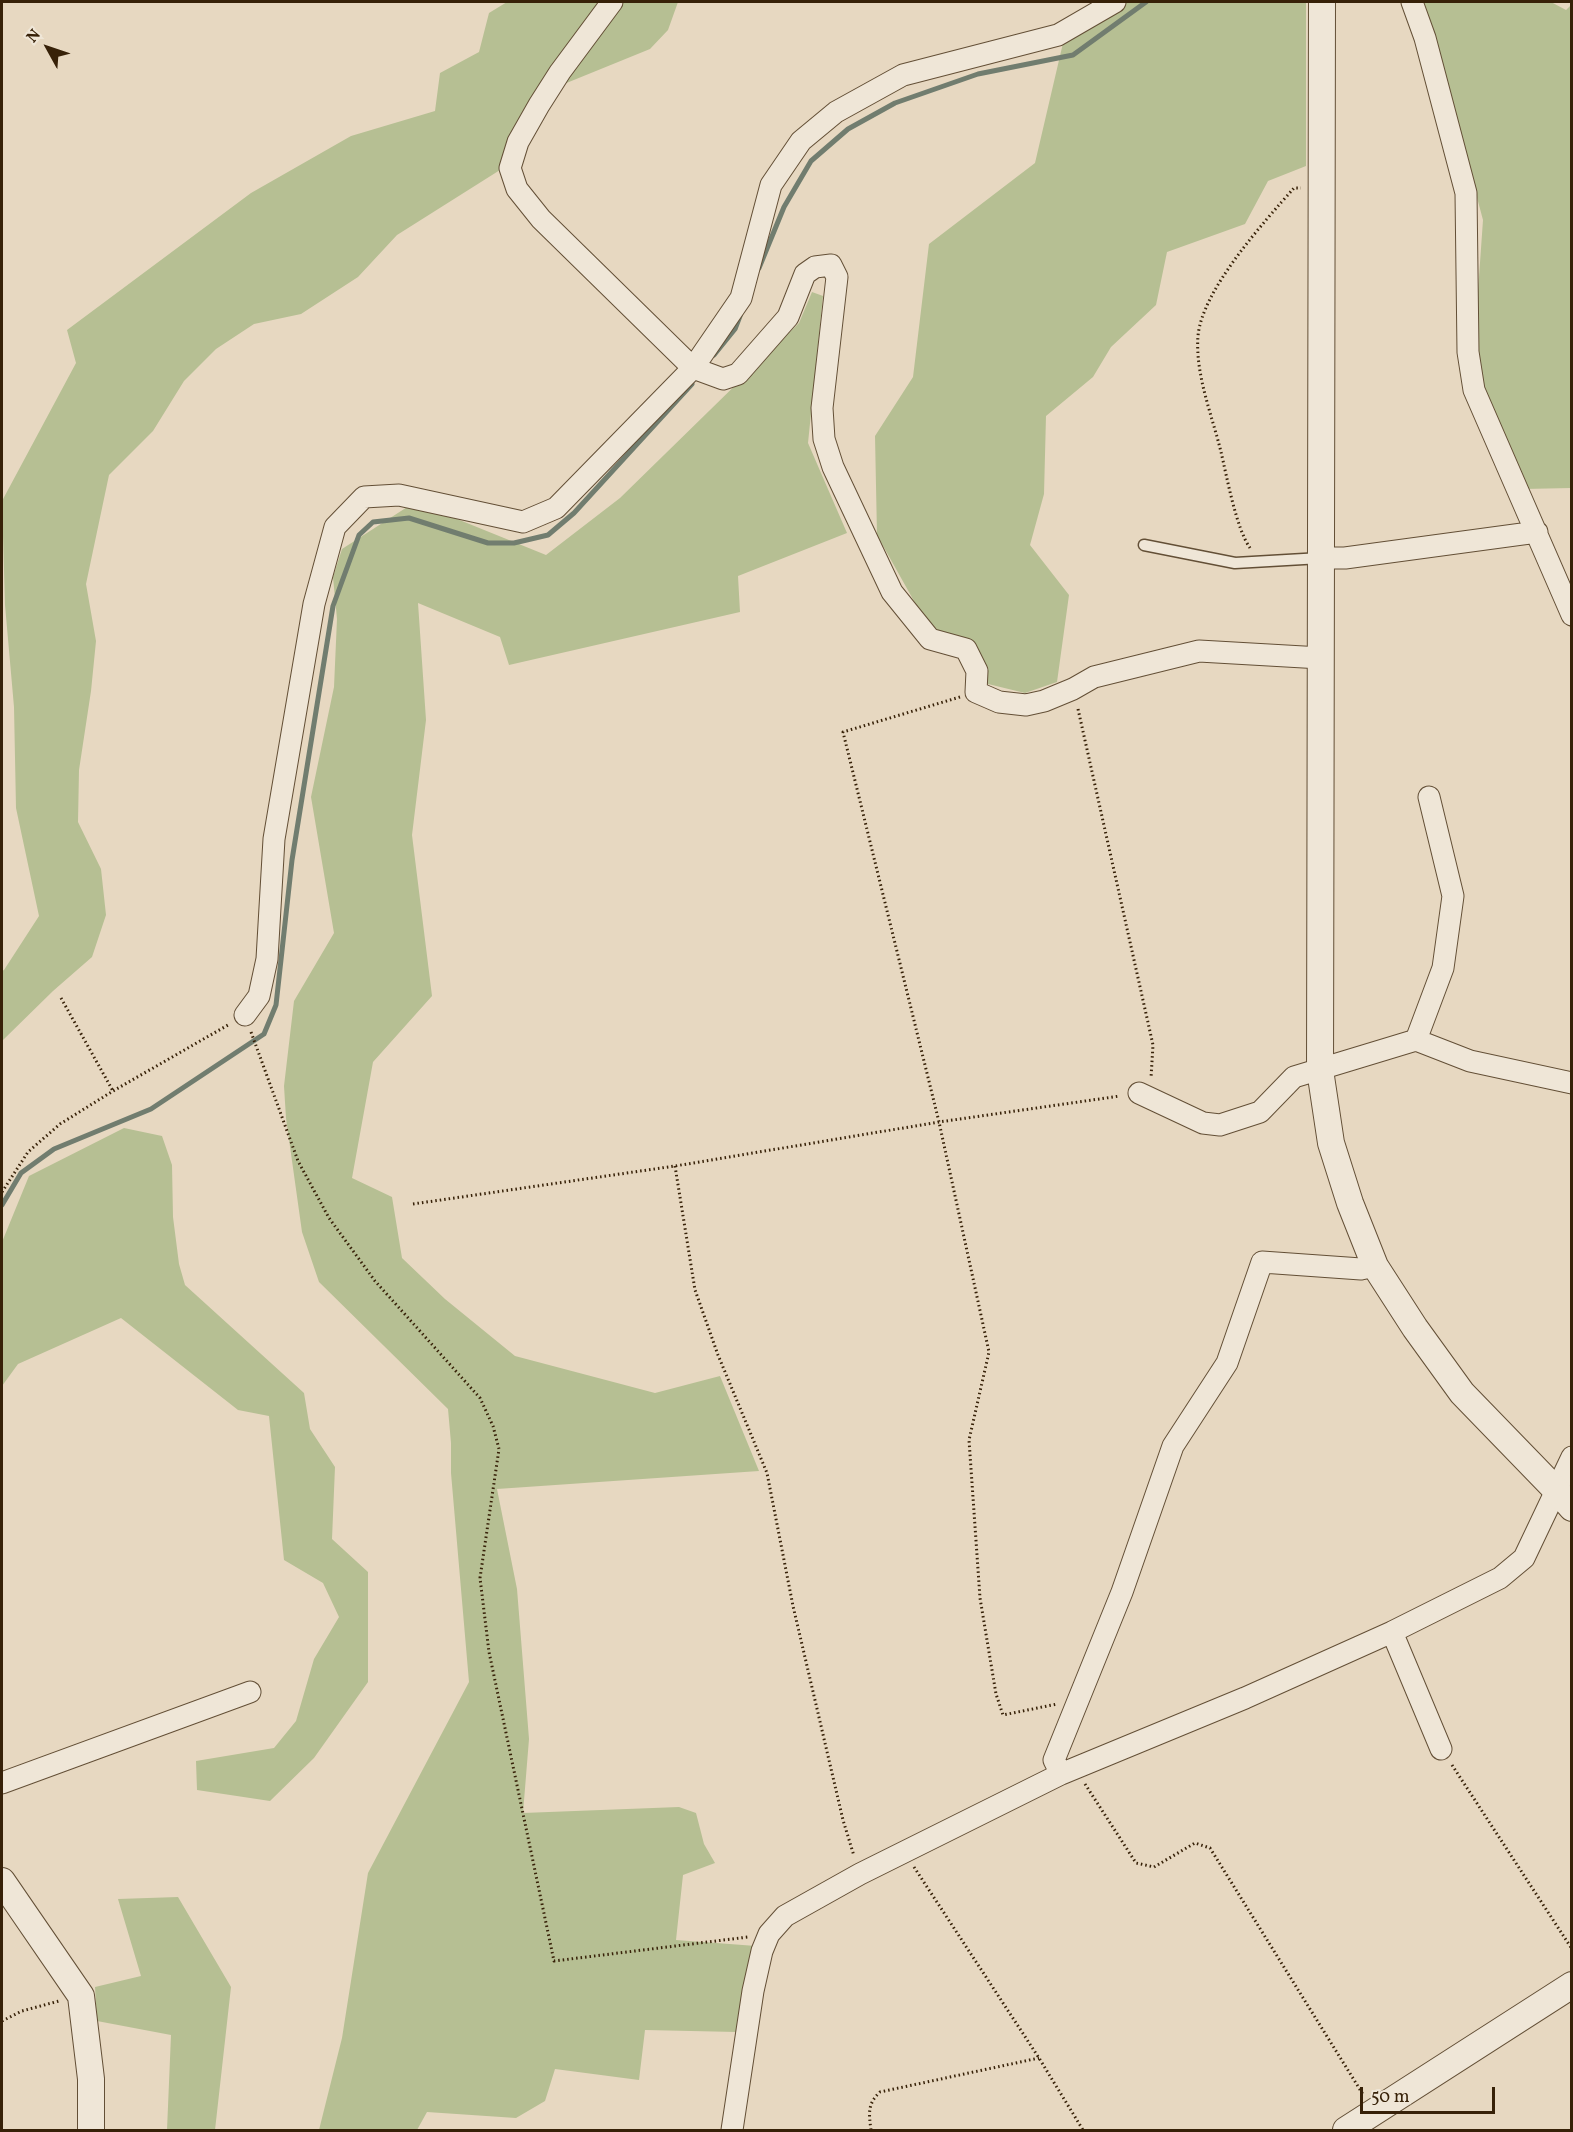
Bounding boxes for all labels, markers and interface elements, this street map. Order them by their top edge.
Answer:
north arrow [18,18,78,78]
text: N [22,25,46,48]
scale bar [1363,2075,1498,2113]
text: 50 m [1371,2085,1410,2110]

